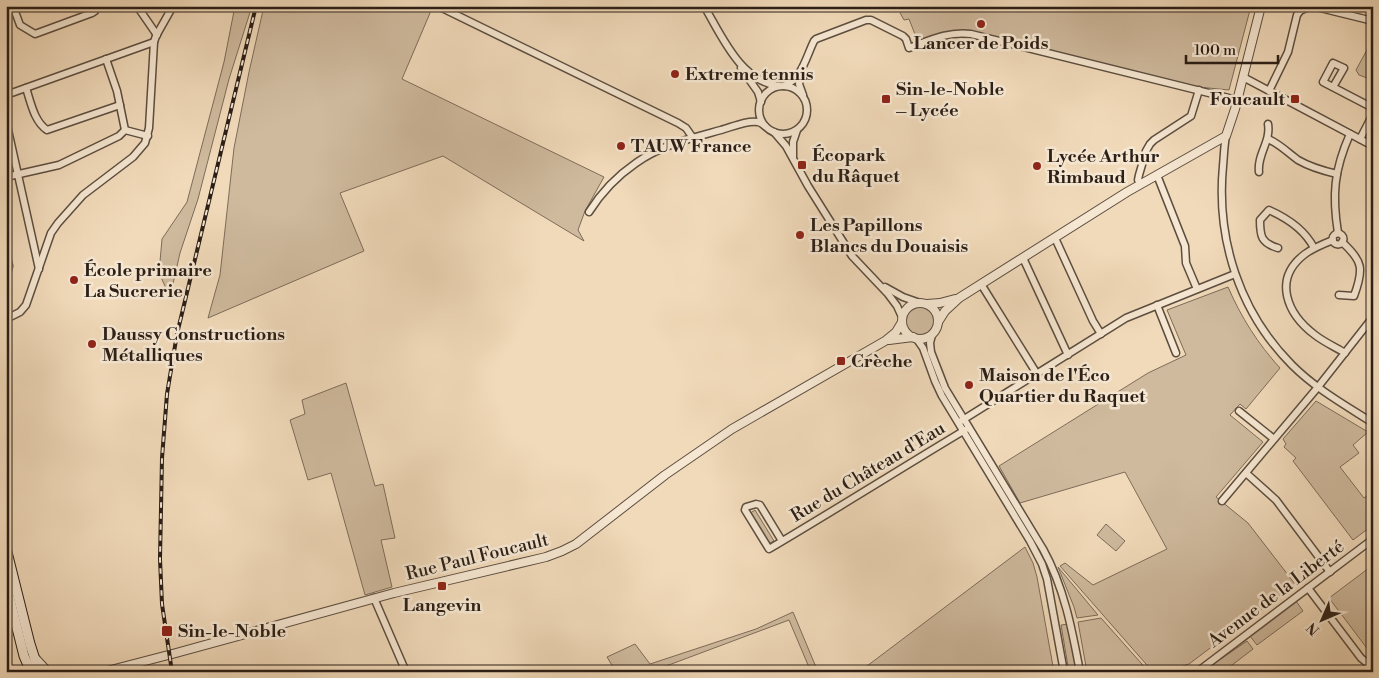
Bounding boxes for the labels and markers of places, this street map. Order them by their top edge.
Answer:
marker: Lancer de Poids [975,18,987,30]
place label: Lancer de Poids [914,32,1049,55]
place label: Extreme tennis [685,63,814,86]
marker: Extreme tennis [669,68,681,80]
place label: Sin-le-Noble – Lycée [896,78,1005,122]
place label: Foucault [1210,88,1286,111]
marker: Sin-le-Noble – Lycée [880,93,892,105]
marker: Foucault [1289,93,1301,105]
place label: TAUW France [631,135,752,158]
marker: TAUW France [615,140,627,152]
place label: Écopark du Râquet [812,144,900,188]
place label: Lycée Arthur Rimbaud [1047,145,1160,189]
marker: Écopark du Râquet [796,159,808,171]
marker: Lycée Arthur Rimbaud [1031,160,1043,172]
place label: Les Papillons Blancs du Douaisis [810,214,968,258]
marker: Les Papillons Blancs du Douaisis [794,229,806,241]
place label: École primaire La Sucrerie [84,259,212,303]
marker: École primaire La Sucrerie [68,274,80,286]
place label: Daussy Constructions Métalliques [102,323,285,367]
marker: Daussy Constructions Métalliques [86,338,98,350]
place label: Crèche [851,350,913,373]
marker: Crèche [835,355,847,367]
place label: Maison de l'Éco Quartier du Raquet [979,364,1146,408]
marker: Maison de l'Éco Quartier du Raquet [963,379,975,391]
marker: Langevin [436,580,448,592]
place label: Langevin [403,594,481,617]
place label: Sin-le-Noble [178,620,287,643]
marker: Sin-le-Noble [160,624,174,638]

